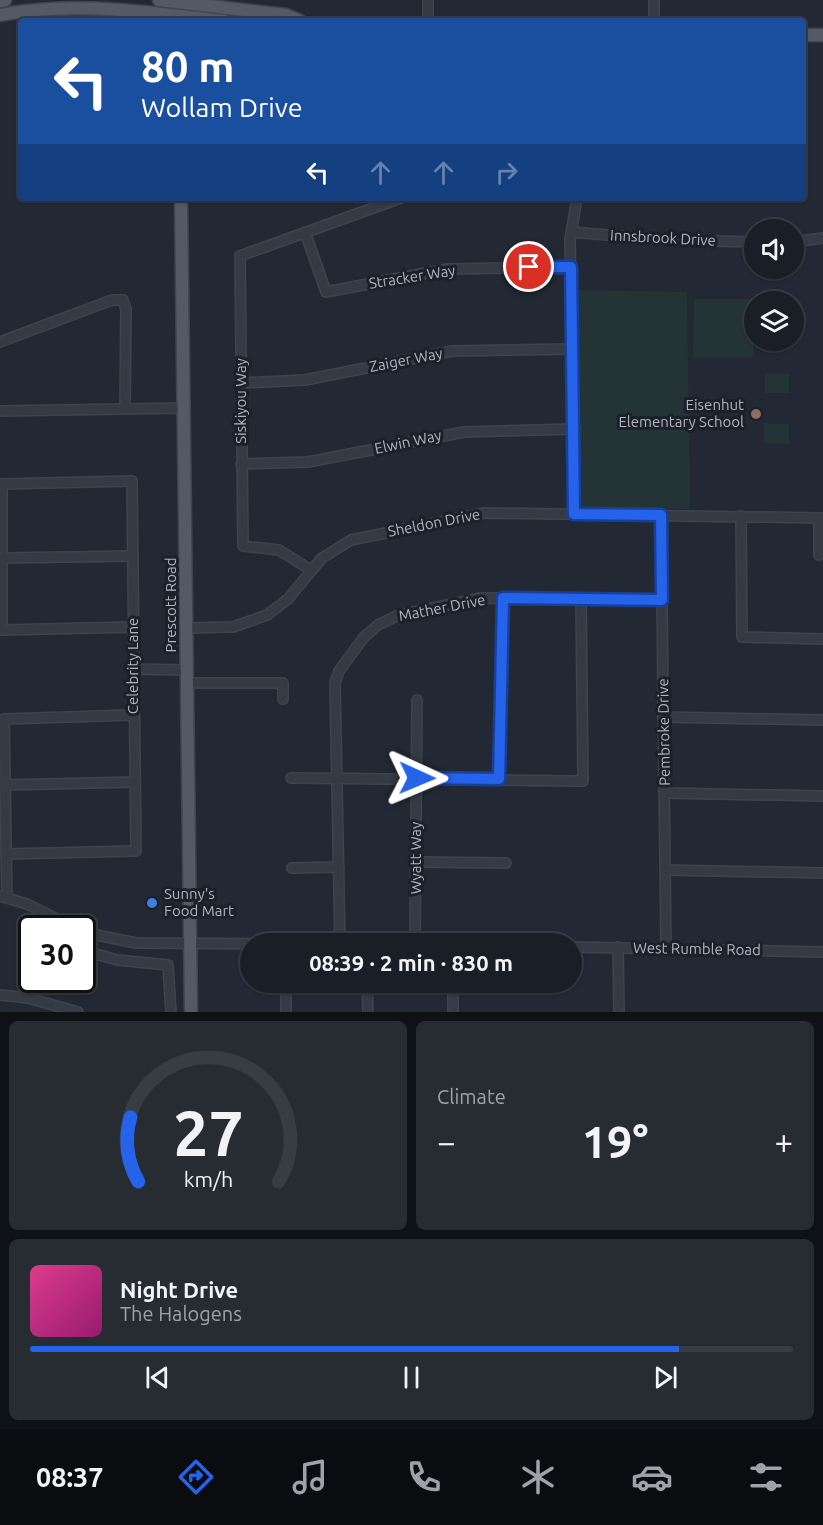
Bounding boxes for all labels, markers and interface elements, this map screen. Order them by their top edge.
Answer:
icon: left [42,42,120,120]
text: 80 m [141,43,235,90]
text: Wollam Drive [141,92,303,122]
icon: left [301,156,334,189]
icon: ahead [364,156,397,189]
icon: ahead [427,156,460,189]
icon: right [490,156,523,189]
map controls [744,219,804,351]
button: sound [744,219,804,279]
street label: Innsbrook Drive [610,226,716,249]
pin [503,241,554,292]
icon: arrive [512,250,545,283]
street label: Stracker Way [367,261,456,292]
button: layers [744,291,804,351]
street label: Zaiger Way [368,344,444,375]
street label: Siskiyou Way [232,358,249,444]
place label: Eisenhut Elementary School [618,396,744,430]
marker: Eisenhut Elementary School [749,407,763,421]
street label: Elwin Way [373,426,443,457]
street label: Sheldon Drive [386,505,481,540]
street label: Prescott Road [162,558,179,652]
street label: Mather Drive [397,591,487,624]
street label: Celebrity Lane [124,618,141,714]
street label: Pembroke Drive [654,678,673,786]
position arrow [385,746,449,810]
street label: Wyatt Way [407,822,424,894]
place label: Sunny's Food Mart [164,885,234,919]
marker: Sunny's Food Mart [145,896,159,910]
speed limit sign: 30 [18,915,96,993]
street label: West Rumble Road [633,939,761,958]
text: 08:39 · 2 min · 830 m [309,950,513,975]
text: Climate [437,1085,506,1108]
text: 27 [173,1098,243,1168]
text: 19° [582,1116,648,1167]
text: − [437,1123,456,1160]
text: + [774,1123,793,1160]
text: km/h [183,1168,233,1192]
text: Night Drive [120,1277,238,1302]
text: The Halogens [120,1302,242,1325]
icon: previous [141,1361,174,1394]
icon: pause [395,1361,428,1394]
icon: next [649,1361,682,1394]
icon: directions [175,1456,217,1498]
icon: music [289,1456,331,1498]
icon: phone [403,1456,445,1498]
icon: climate [517,1456,559,1498]
icon: car [631,1456,673,1498]
icon: filters [745,1456,787,1498]
text: 08:37 [36,1462,104,1492]

